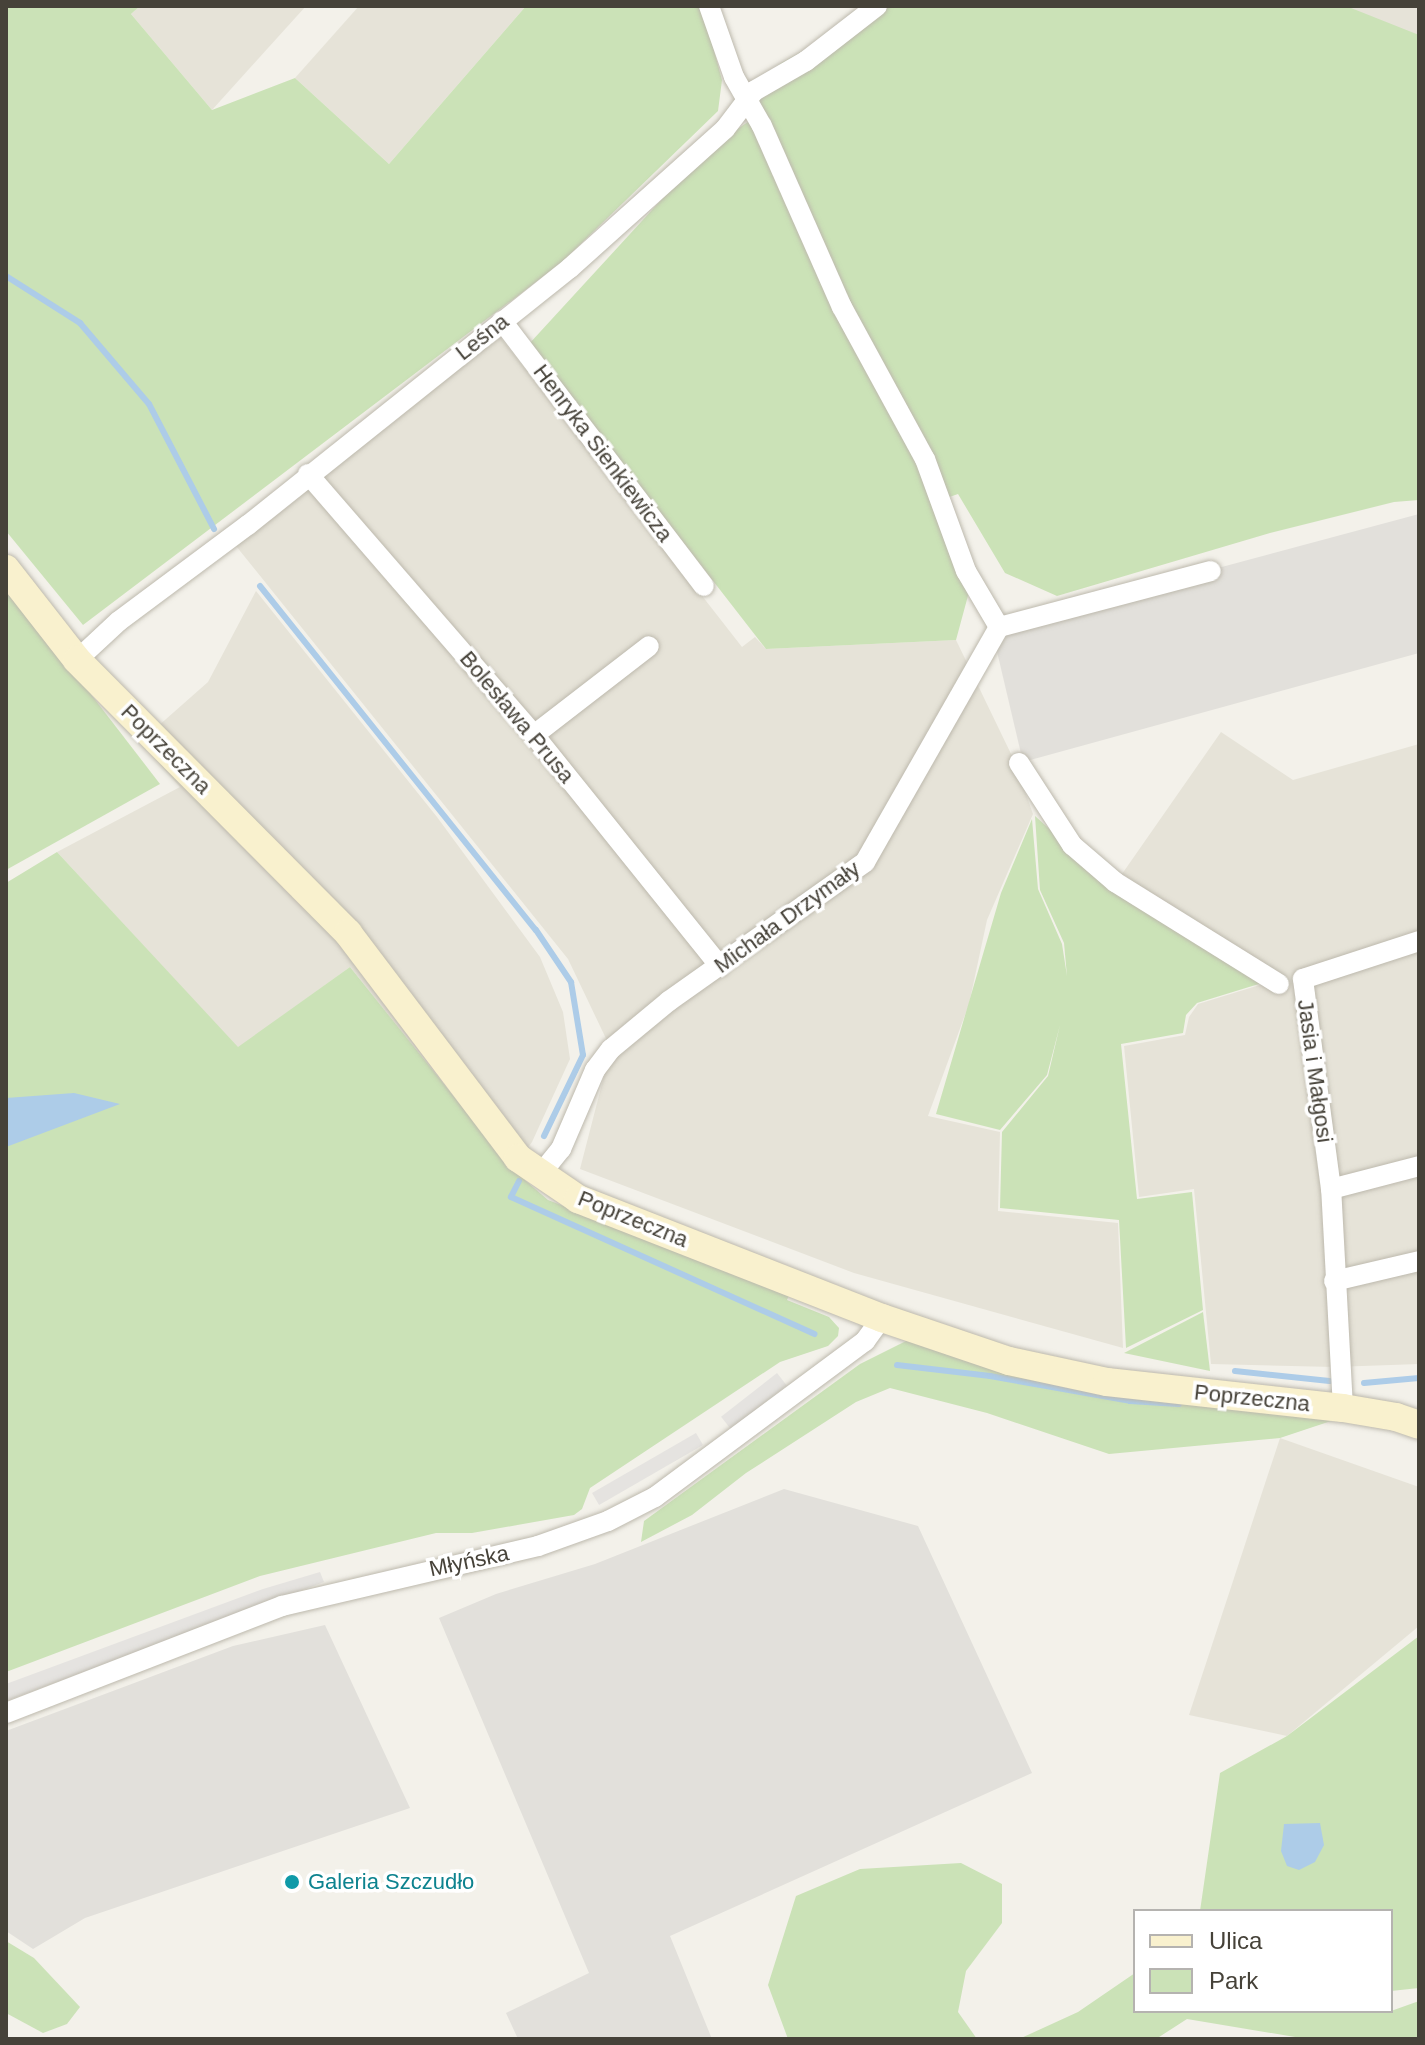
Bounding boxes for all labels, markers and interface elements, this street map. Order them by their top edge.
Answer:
street label: Leśna [450,308,514,366]
street label: Henryka Sienkiewicza [528,359,678,547]
street label: Bolesława Prusa [454,646,580,788]
street label: Poprzeczna [116,699,216,799]
street label: Michała Drzymały [709,855,865,979]
street label: Jasia i Małgosi [1292,998,1338,1144]
street label: Poprzeczna [574,1185,692,1253]
street label: Poprzeczna [1193,1379,1311,1417]
street label: Młyńska [427,1540,511,1582]
place label: Galeria Szczudło [308,1869,474,1895]
marker: Galeria Szczudło [283,1873,301,1891]
legend [1133,1909,1393,2013]
text: Ulica [1209,1927,1262,1954]
text: Park [1209,1967,1258,1994]

